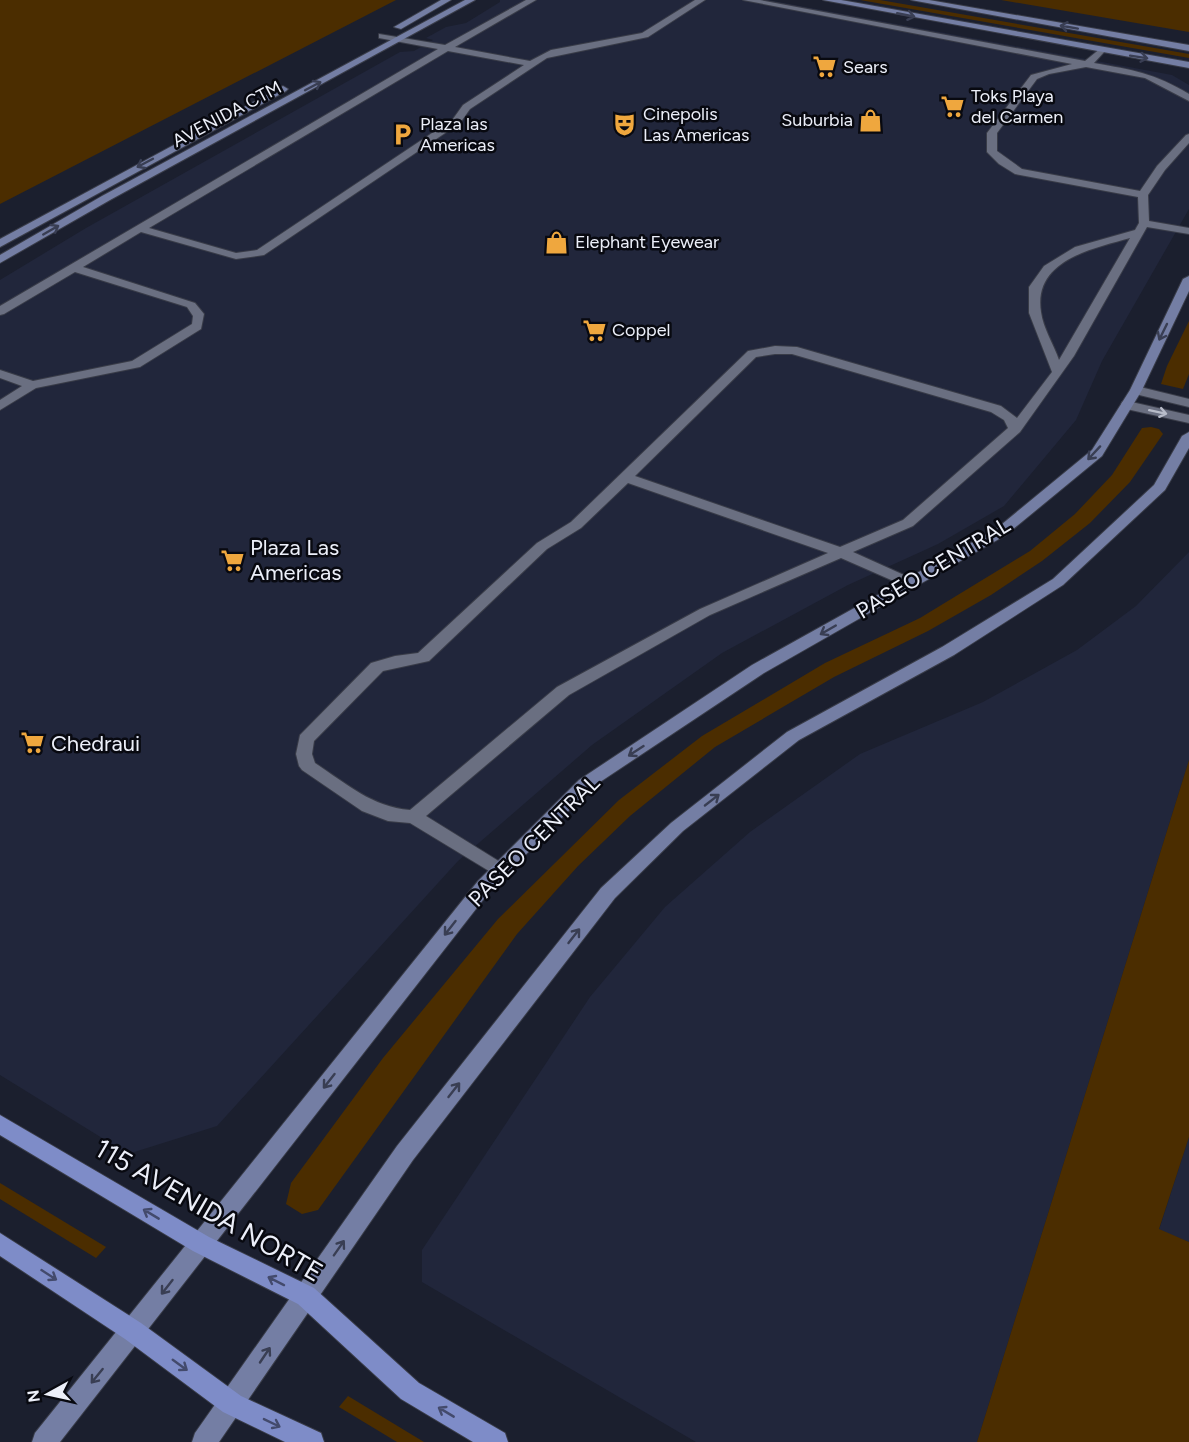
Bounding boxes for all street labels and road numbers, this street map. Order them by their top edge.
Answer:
street label: AVENIDA CTM [169,76,285,152]
street label: PASEO CENTRAL [851,511,1015,625]
street label: PASEO CENTRAL [463,769,606,912]
street label: 115 AVENIDA NORTE [89,1131,329,1289]

